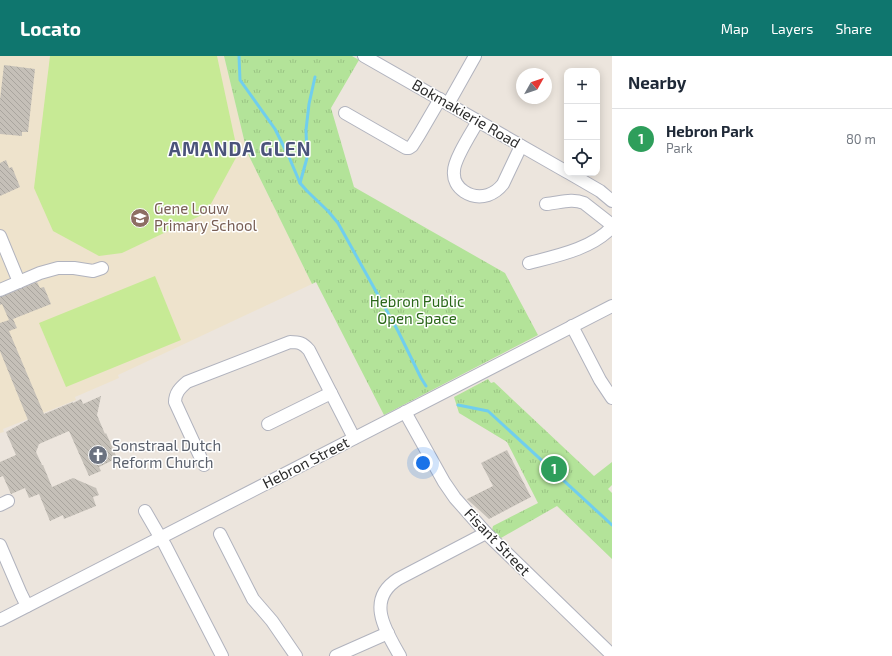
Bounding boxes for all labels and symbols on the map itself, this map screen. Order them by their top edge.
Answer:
north arrow [516,68,552,104]
street label: Bokmakierie Road [409,75,524,151]
district label: AMANDA GLEN [168,137,312,160]
place label: Gene Louw Primary School [154,199,257,234]
school or university icon: Gene Louw Primary School [129,207,151,229]
park label: Hebron Public Open Space [370,292,464,327]
street label: Hebron Street [259,432,352,492]
place label: Sonstraal Dutch Reform Church [112,436,221,471]
church icon: Sonstraal Dutch Reform Church [87,444,109,466]
your location [413,453,433,473]
pin: 1 [541,454,567,484]
street label: Fisant Street [461,504,535,579]

